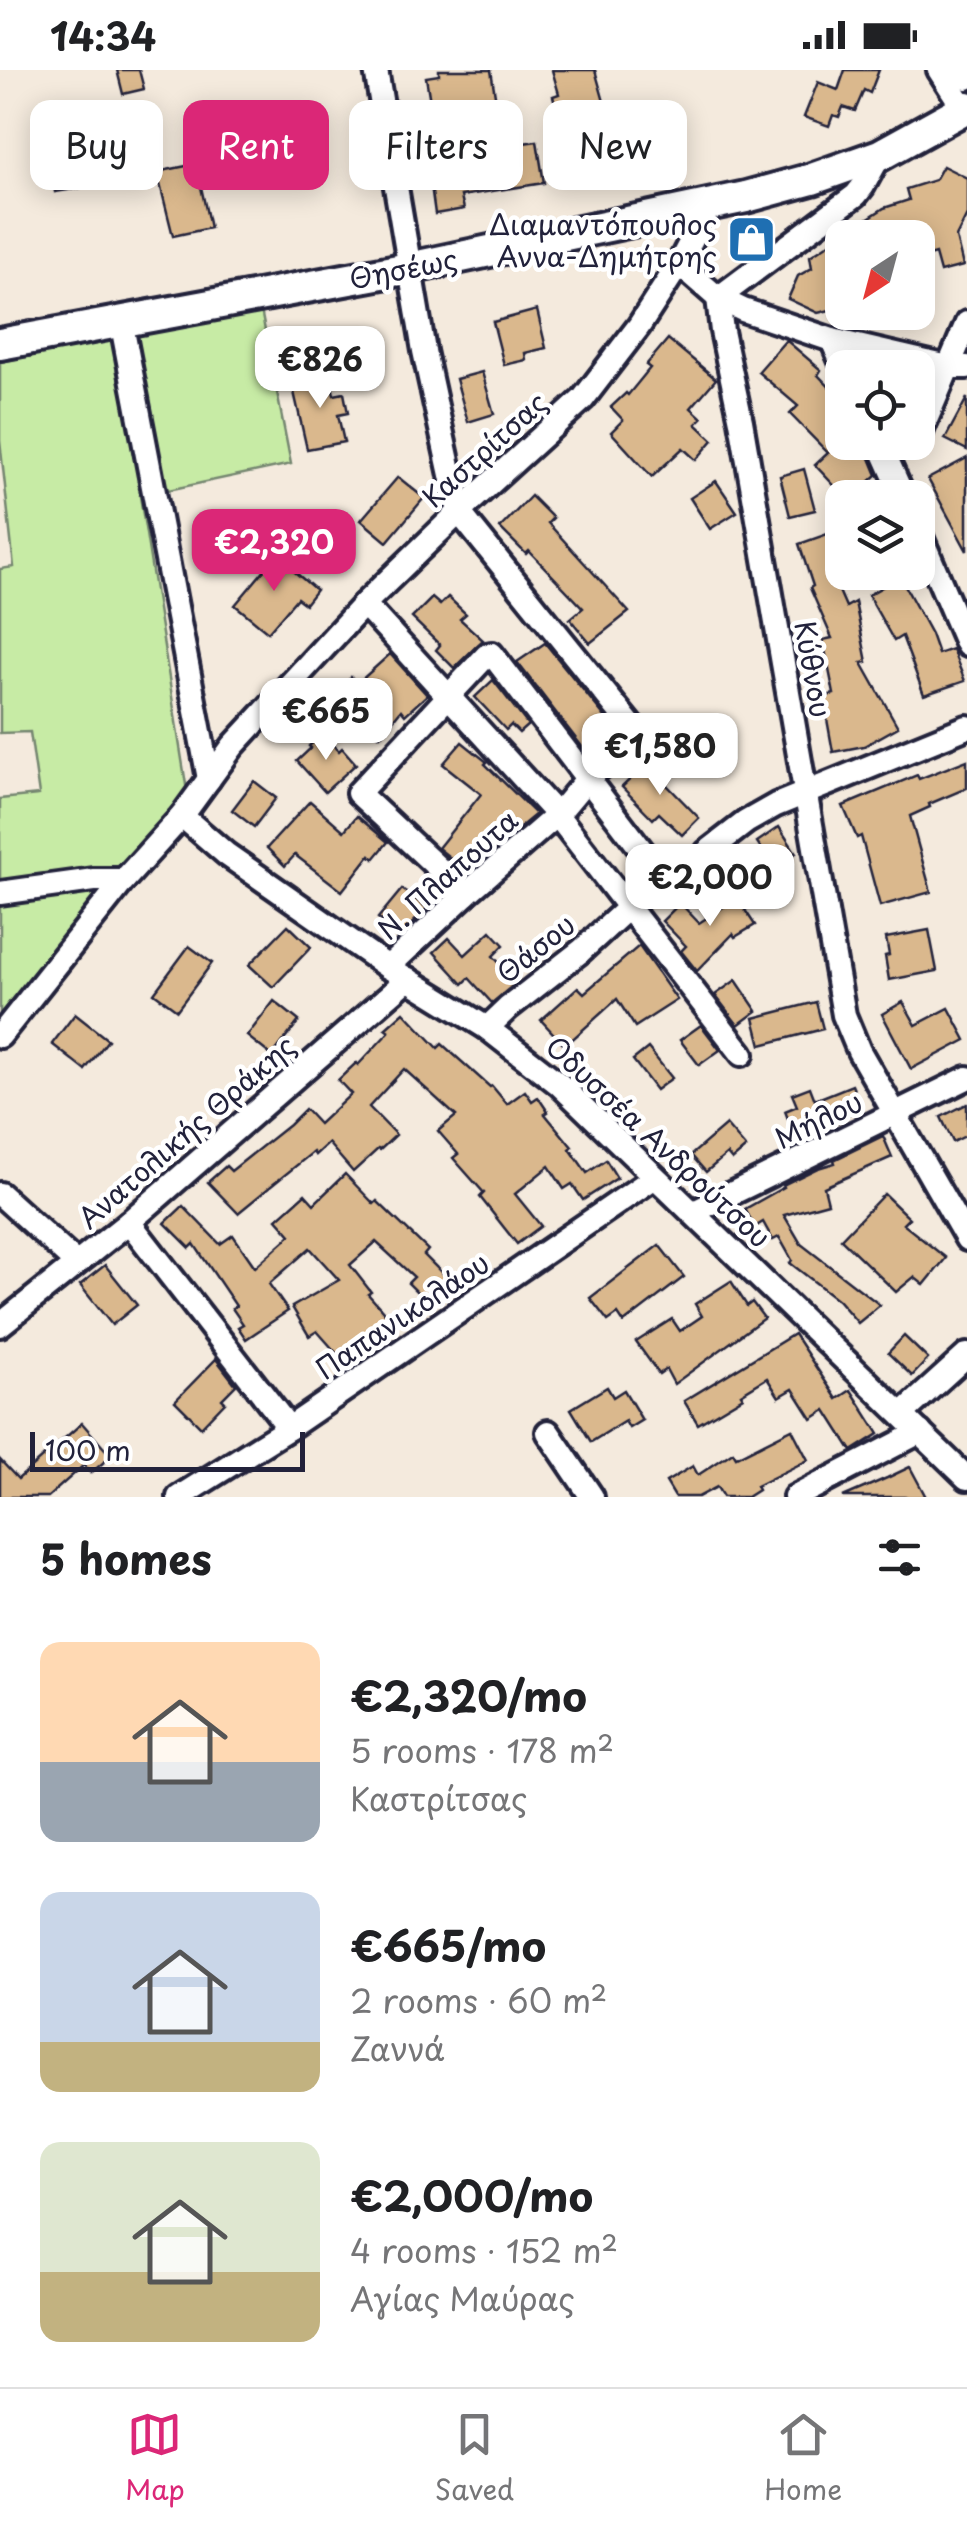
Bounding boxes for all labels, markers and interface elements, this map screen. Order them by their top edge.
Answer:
text: 14:34 [50,7,156,64]
chip: Buy [30,100,163,190]
chip: Rent [183,100,329,190]
chip: Filters [349,100,523,190]
chip: New [543,100,687,190]
place label: Διαμαντόπουλος Αννα-Δημήτρης [489,202,717,277]
shop icon: Διαμαντόπουλος Αννα-Δημήτρης [726,213,778,265]
north arrow [825,220,935,330]
map controls [825,220,935,590]
street label: Θησέως [345,236,461,300]
pin: €826 [261,326,379,411]
text: €826 [277,334,363,382]
button: locate [825,350,935,460]
street label: Καστρίτσας [412,381,556,517]
button: layers [825,480,935,590]
pin: €2,320 [193,509,355,594]
text: €2,320 [214,517,334,565]
street label: Κύθνου [784,617,844,721]
pin: €665 [267,678,385,763]
text: €665 [282,686,370,734]
pin: €1,580 [579,713,741,798]
text: €1,580 [604,721,716,769]
street label: Ν. Πλαπουτα [367,799,527,949]
pin: €2,000 [629,844,791,929]
text: €2,000 [647,852,773,900]
street label: Θάσου [486,903,584,993]
street label: Ανατολικής Θράκης [68,1024,304,1238]
street label: Οδυσσέα Ανδρούτσου [537,1025,781,1257]
street label: Μήλου [767,1079,869,1159]
street label: Παπανικολάου [307,1241,497,1389]
scale bar [30,1427,305,1472]
text: 100 m [45,1428,131,1471]
text: 5 homes [40,1526,212,1589]
icon: filters [872,1530,927,1585]
text: €2,320/mo [350,1663,587,1726]
icon: home [120,1682,240,1802]
text: 5 rooms · 178 m² [350,1726,614,1774]
text: Καστρίτσας [350,1774,527,1822]
text: €665/mo [350,1913,546,1976]
icon: home [120,1932,240,2052]
text: 2 rooms · 60 m² [350,1976,607,2024]
text: Ζαννά [350,2024,445,2072]
text: €2,000/mo [350,2163,593,2226]
icon: home [120,2182,240,2302]
text: 4 rooms · 152 m² [350,2226,618,2274]
text: Αγίας Μαύρας [350,2274,575,2322]
tab: Map [125,2407,185,2510]
tab: Saved [435,2407,514,2510]
tab: Home [764,2407,842,2510]

